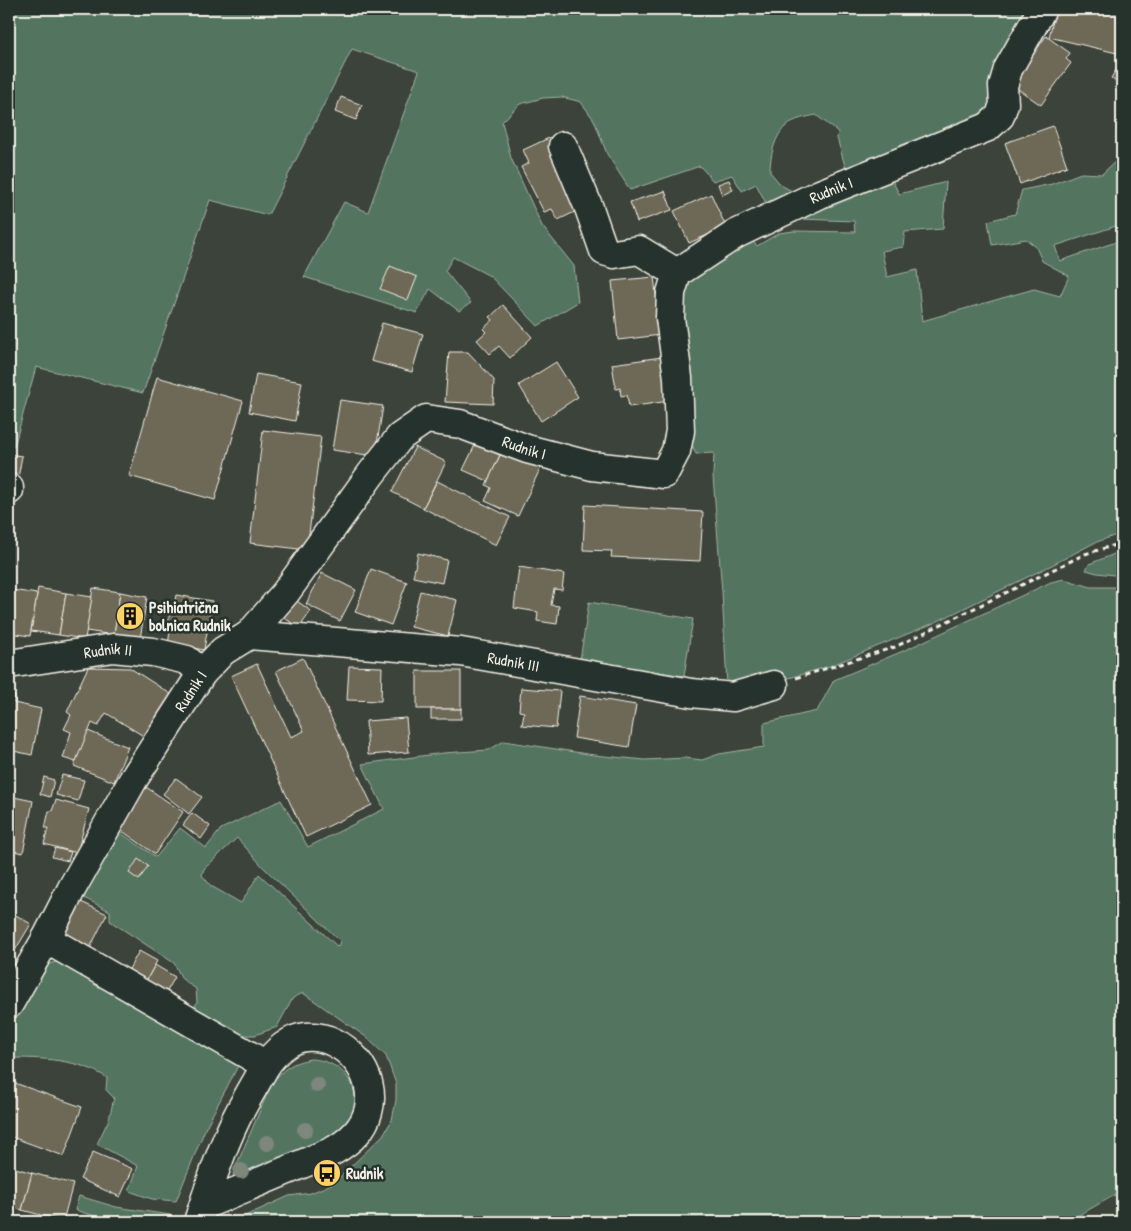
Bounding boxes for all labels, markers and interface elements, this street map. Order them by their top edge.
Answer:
street label: Rudnik I [806,171,856,208]
street label: Rudnik I [499,430,549,465]
place label: Psihiatrična bolnica Rudnik [149,596,231,636]
building icon: Psihiatrična bolnica Rudnik [115,601,145,631]
street label: Rudnik II [82,637,133,663]
street label: Rudnik III [486,646,541,677]
street label: Rudnik I [169,666,212,716]
bus stop icon: Rudnik [312,1158,342,1188]
place label: Rudnik [346,1162,384,1184]

